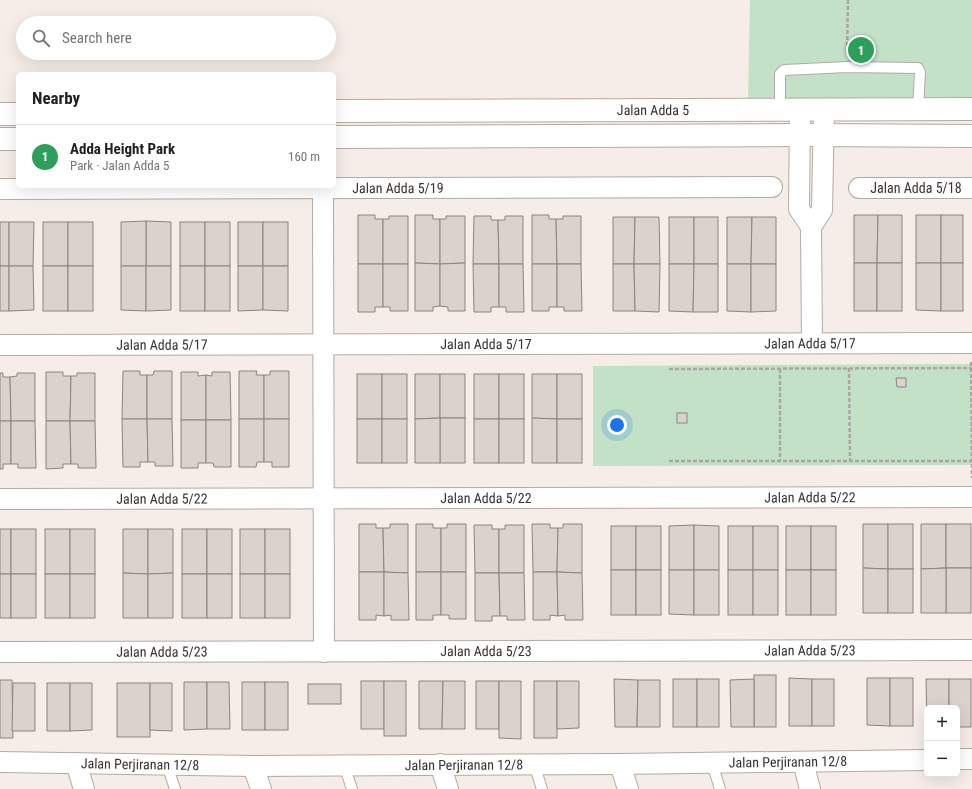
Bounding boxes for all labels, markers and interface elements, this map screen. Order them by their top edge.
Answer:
search box [16,16,336,60]
icon: search [30,27,52,49]
text: Search here [62,29,132,47]
pin: 1 [848,35,874,65]
text: Nearby [32,88,80,108]
street label: Jalan Adda 5 [617,102,689,118]
text: Adda Height Park [70,140,175,158]
text: 1 [42,149,48,164]
text: 160 m [288,149,320,164]
text: Park · Jalan Adda 5 [70,158,169,173]
street label: Jalan Adda 5/19 [352,180,444,196]
street label: Jalan Adda 5/18 [870,180,962,196]
street label: Jalan Adda 5/17 [764,335,856,351]
street label: Jalan Adda 5/17 [440,336,532,352]
street label: Jalan Adda 5/17 [116,337,208,353]
your location [607,415,627,435]
street label: Jalan Adda 5/22 [764,489,856,505]
street label: Jalan Adda 5/22 [440,490,532,506]
street label: Jalan Adda 5/22 [116,491,208,507]
street label: Jalan Adda 5/23 [764,642,856,658]
street label: Jalan Adda 5/23 [440,643,532,659]
street label: Jalan Adda 5/23 [116,644,208,660]
map controls [924,705,960,777]
button: + [924,705,960,741]
button: − [924,741,960,777]
street label: Jalan Perjiranan 12/8 [729,753,847,771]
street label: Jalan Perjiranan 12/8 [81,755,199,773]
street label: Jalan Perjiranan 12/8 [405,757,523,773]

